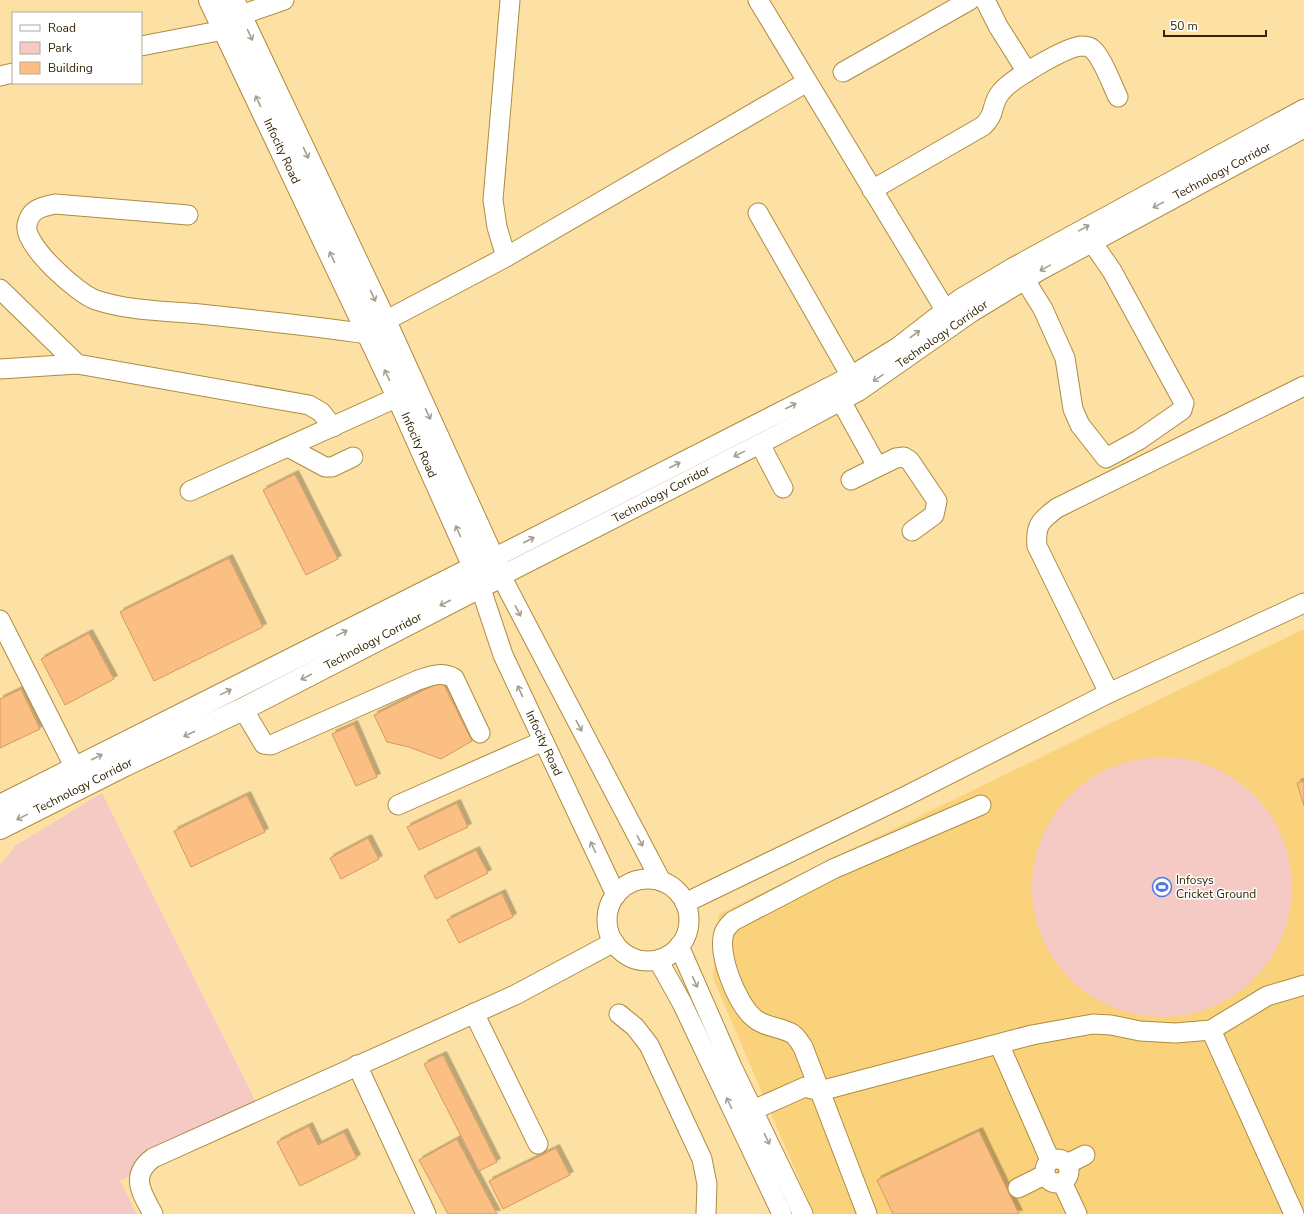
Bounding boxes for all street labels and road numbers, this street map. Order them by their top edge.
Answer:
street label: Infocity Road [260,116,304,186]
street label: Technology Corridor [1170,138,1274,204]
street label: Technology Corridor [893,296,992,372]
street label: Infocity Road [397,410,441,480]
street label: Technology Corridor [609,461,713,527]
street label: Technology Corridor [321,608,425,674]
street label: Infocity Road [522,708,566,778]
street label: Technology Corridor [31,754,136,818]

